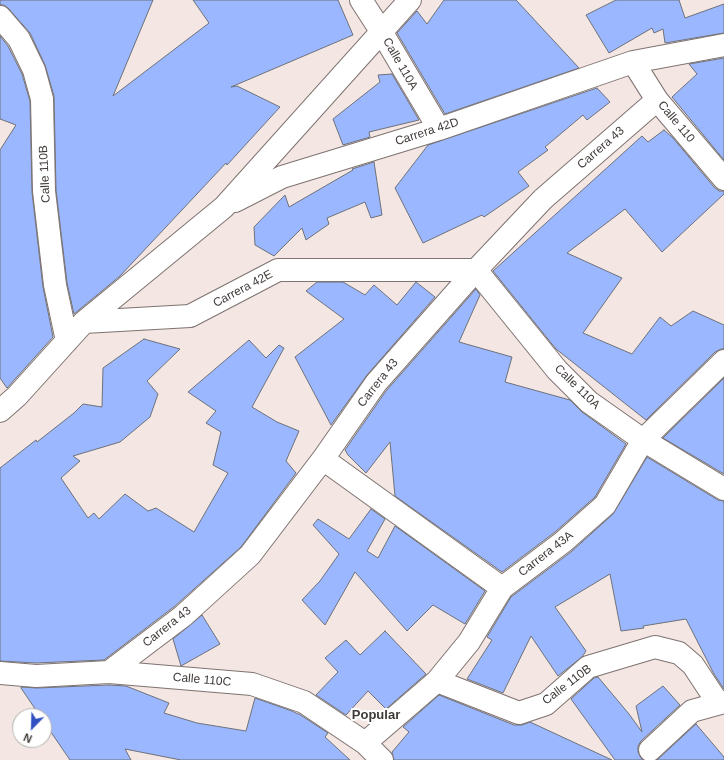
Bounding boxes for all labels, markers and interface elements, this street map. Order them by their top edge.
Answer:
street label: Calle 110A [379,35,421,93]
street label: Calle 110 [654,98,698,146]
street label: Carrera 42D [393,115,461,149]
street label: Carrera 43 [575,124,627,172]
street label: Calle 110B [36,145,54,203]
street label: Carrera 42E [211,267,275,311]
street label: Carrera 43 [355,356,401,410]
street label: Calle 110A [551,362,603,412]
street label: Carrera 43A [516,528,576,580]
street label: Carrera 43 [140,604,194,650]
street label: Calle 110B [540,662,594,708]
street label: Calle 110C [172,670,232,690]
district label: Popular [352,707,400,723]
north arrow [12,708,52,748]
text: N [22,731,34,745]

